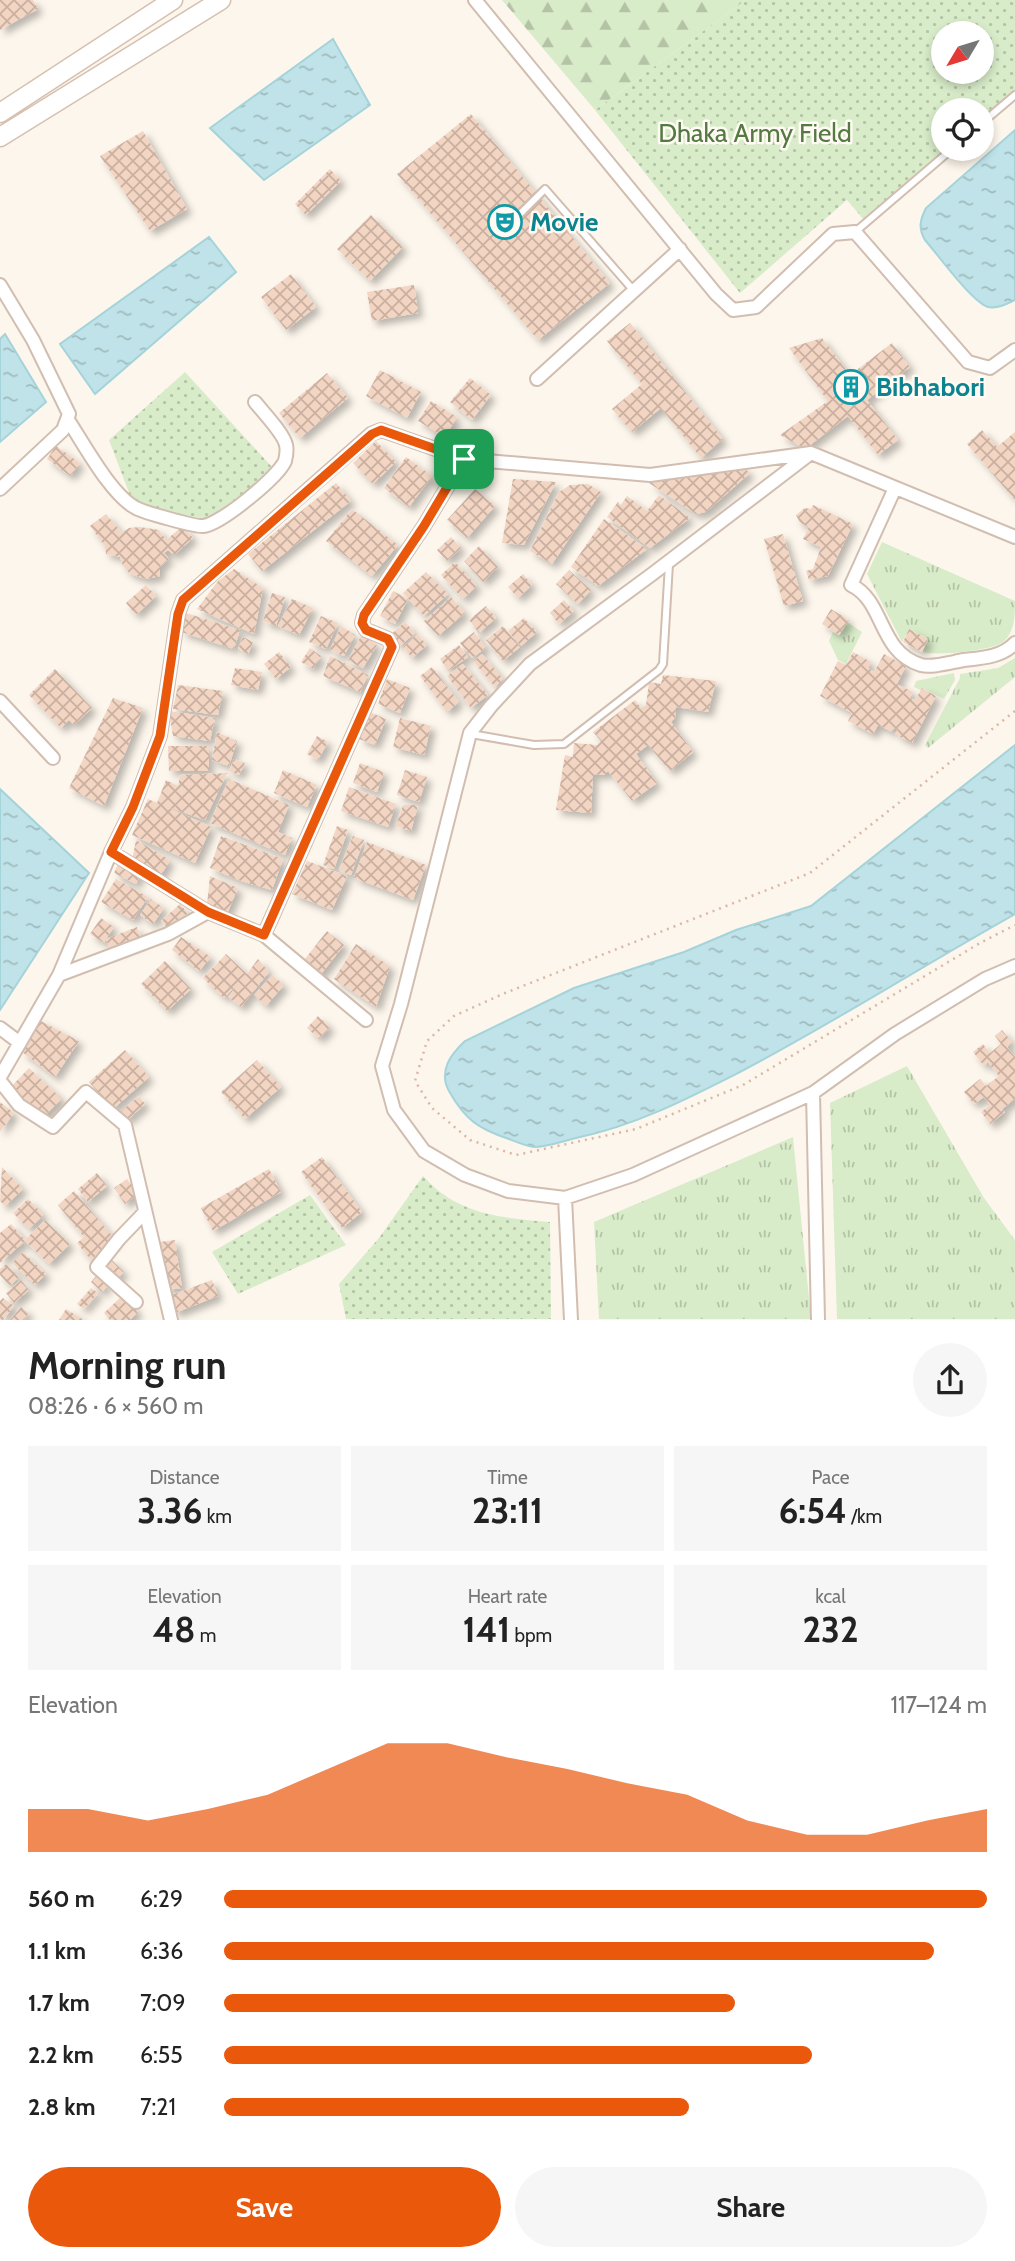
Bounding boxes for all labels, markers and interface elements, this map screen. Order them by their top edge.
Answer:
north arrow [931,21,994,84]
map controls [931,21,994,161]
button: locate [931,98,994,161]
park label: Dhaka Army Field [658,117,852,149]
theatre icon: Movie [486,203,524,241]
place label: Movie [530,206,598,238]
building icon: Bibhabori [832,368,870,406]
place label: Bibhabori [876,371,985,403]
pin [434,429,494,489]
icon: arrive [445,440,483,478]
text: Morning run [28,1342,227,1389]
button: share [913,1343,987,1417]
text: 08:26 · 6 × 560 m [28,1392,203,1420]
text: Distance [150,1466,219,1489]
text: Time [487,1466,528,1489]
text: Pace [812,1466,849,1489]
text: 3.36 [137,1489,202,1532]
text: 23:11 [472,1489,543,1532]
text: 6:54 [779,1489,847,1532]
text: km [202,1505,232,1528]
text: /km [847,1505,882,1528]
text: Elevation [147,1585,222,1608]
text: Heart rate [468,1585,547,1608]
text: kcal [815,1585,846,1608]
text: 48 [153,1608,195,1651]
text: 141 [463,1608,510,1651]
text: 232 [803,1608,858,1651]
text: m [195,1624,216,1647]
text: bpm [510,1624,552,1647]
text: Elevation [28,1691,118,1719]
text: 117–124 m [890,1691,987,1719]
text: 560 m [28,1885,95,1913]
text: 6:29 [140,1885,183,1913]
text: 1.1 km [28,1937,86,1965]
text: 6:36 [140,1937,183,1965]
text: 1.7 km [28,1989,90,2017]
text: 7:09 [140,1989,185,2017]
text: 2.2 km [28,2041,94,2069]
text: 6:55 [140,2041,183,2069]
text: 2.8 km [28,2093,95,2121]
text: 7:21 [140,2093,176,2121]
button: Save [28,2167,501,2247]
button: Share [515,2167,987,2247]

